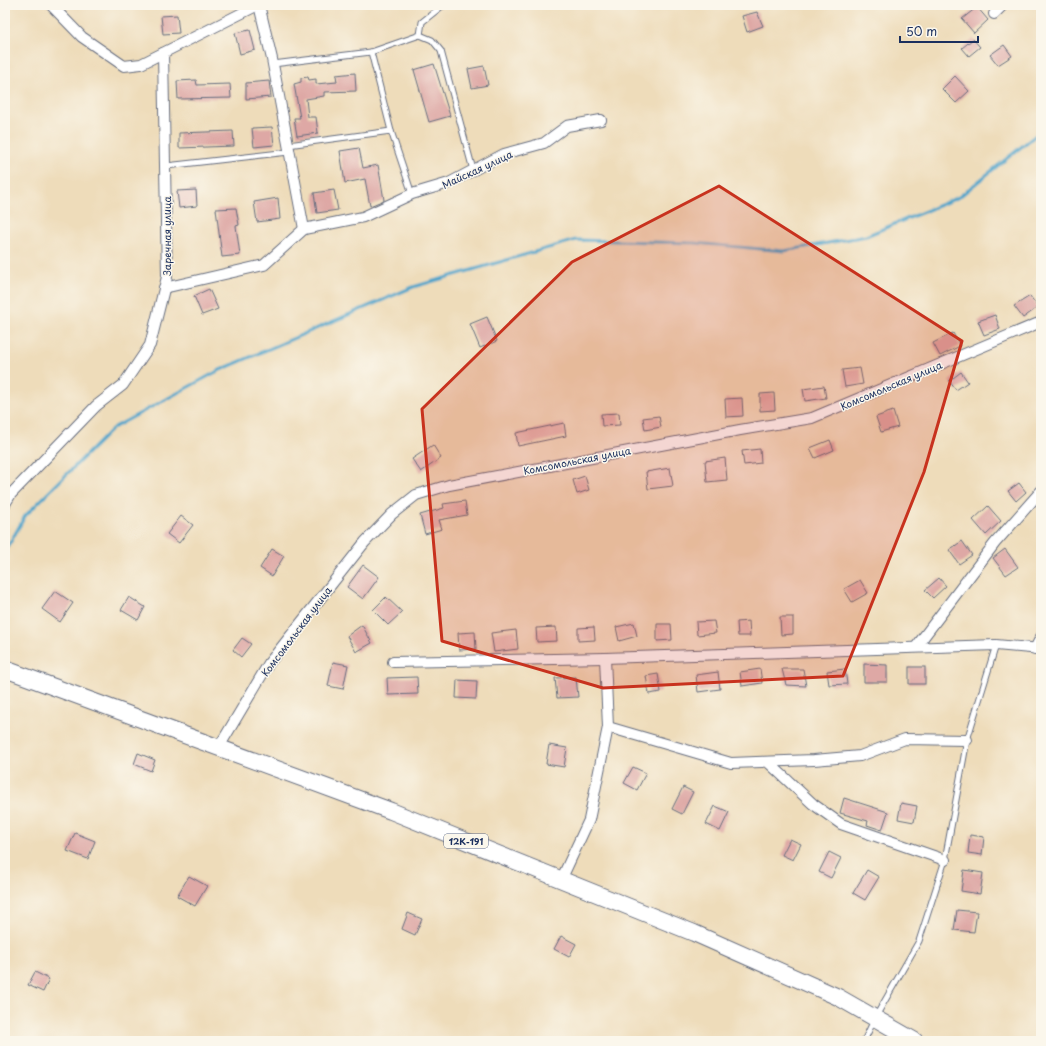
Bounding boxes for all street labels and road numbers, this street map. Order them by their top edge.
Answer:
street label: Майская улица [439,146,515,192]
street label: Заречная улица [159,195,174,276]
street label: Комсомольская улица [838,357,945,413]
street label: Комсомольская улица [522,442,633,478]
street label: Комсомольская улица [257,582,335,679]
road number: 12К-191 [444,834,488,848]

